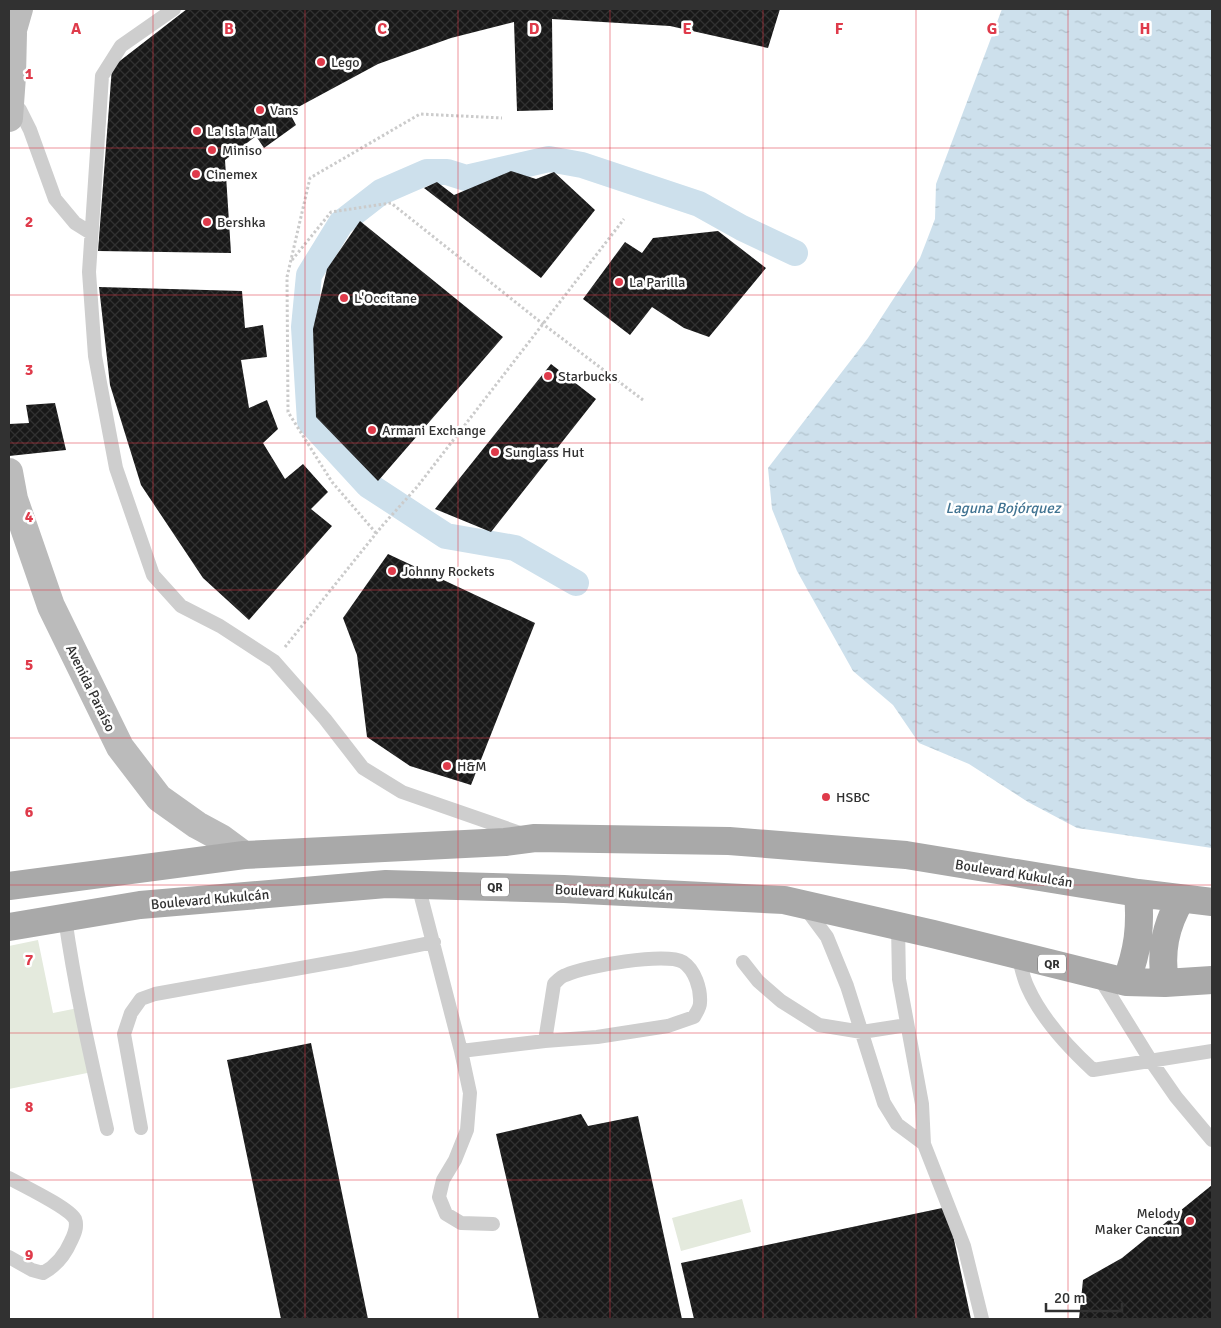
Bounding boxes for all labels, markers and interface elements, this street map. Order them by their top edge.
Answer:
text: A [71,19,82,39]
text: B [224,19,234,39]
text: C [377,19,387,39]
text: D [529,19,540,39]
text: E [682,19,692,39]
text: F [835,19,844,39]
text: G [987,19,997,39]
text: H [1140,19,1150,39]
place label: Lego [331,54,360,71]
marker: Lego [315,56,327,68]
text: 1 [25,64,34,84]
place label: Vans [270,102,298,119]
marker: Vans [254,104,266,116]
place label: La Isla Mall [207,123,275,140]
marker: La Isla Mall [191,125,203,137]
place label: Miniso [222,142,262,159]
marker: Miniso [206,144,218,156]
place label: Cinemex [206,166,258,183]
marker: Cinemex [190,168,202,180]
text: 2 [25,212,33,232]
place label: Bershka [217,214,266,231]
marker: Bershka [201,216,213,228]
place label: La Parilla [629,274,685,291]
marker: La Parilla [613,276,625,288]
place label: L'Occitane [354,290,417,307]
marker: L'Occitane [338,292,350,304]
text: 3 [25,360,33,380]
place label: Starbucks [558,368,618,385]
marker: Starbucks [542,370,554,382]
place label: Armani Exchange [382,422,486,439]
marker: Armani Exchange [366,424,378,436]
place label: Sunglass Hut [505,444,584,461]
marker: Sunglass Hut [489,446,501,458]
water label: Laguna Bojórquez [946,499,1062,517]
text: 4 [25,507,34,527]
place label: Johnny Rockets [402,563,495,580]
marker: Johnny Rockets [386,565,398,577]
street label: Avenida Paraíso [62,642,119,734]
text: 5 [25,655,33,675]
place label: H&M [457,758,486,775]
marker: H&M [441,760,453,772]
place label: HSBC [836,789,870,806]
marker: HSBC [820,791,832,803]
text: 6 [25,802,34,822]
street label: Boulevard Kukulcán [954,856,1074,891]
road number: QR [481,878,509,896]
street label: Boulevard Kukulcán [554,881,674,904]
street label: Boulevard Kukulcán [150,886,270,913]
text: 7 [25,950,34,970]
road number: QR [1038,954,1066,974]
text: 8 [25,1097,34,1117]
place label: Melody Maker Cancun [1095,1205,1180,1238]
marker: Melody Maker Cancun [1184,1215,1196,1227]
text: 9 [25,1245,34,1265]
scale bar [1046,1280,1122,1312]
text: 20 m [1054,1289,1085,1307]

